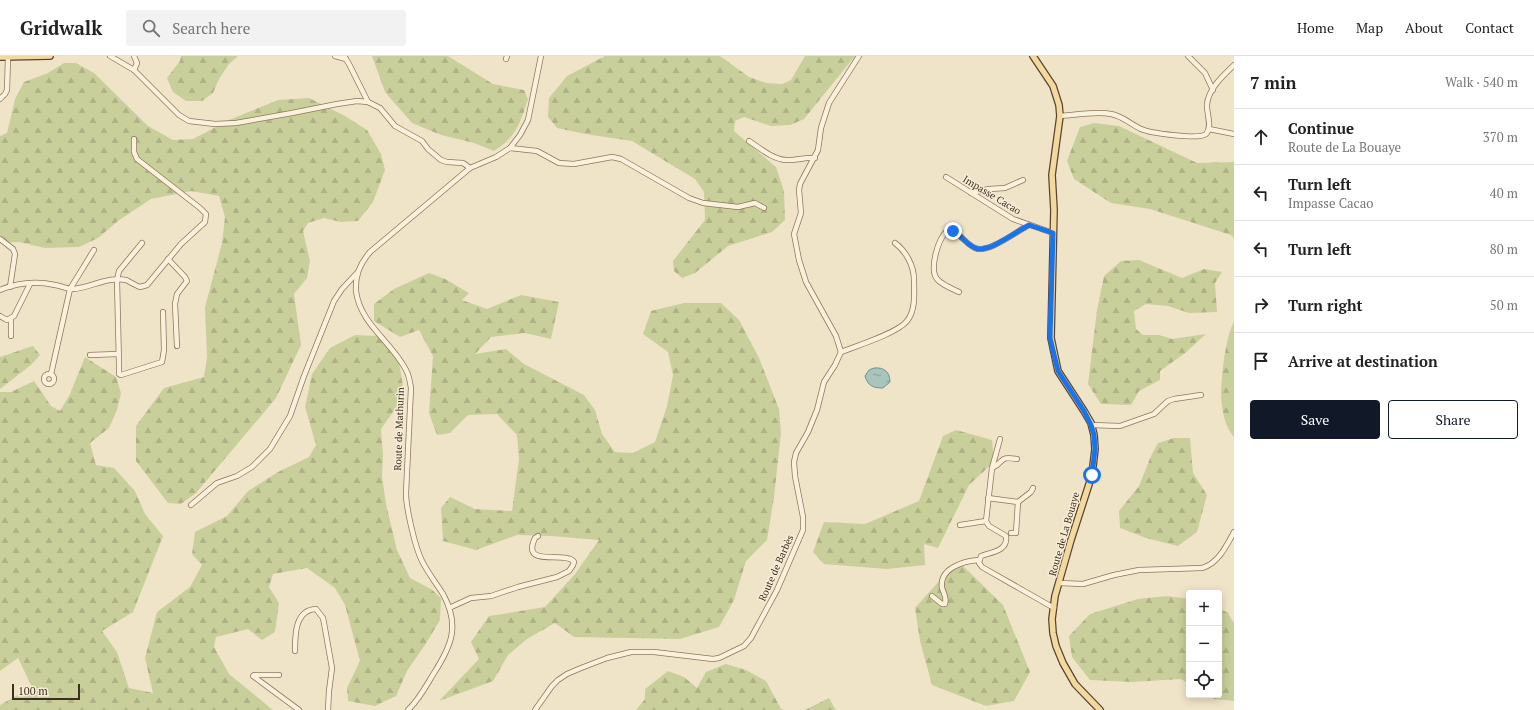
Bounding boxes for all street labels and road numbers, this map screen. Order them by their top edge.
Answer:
street label: Impasse Cacao [960,173,1024,218]
street label: Route de Mathurin [391,387,407,471]
street label: Route de La Bouaye [1046,490,1082,578]
street label: Route de Barbès [756,533,796,603]

